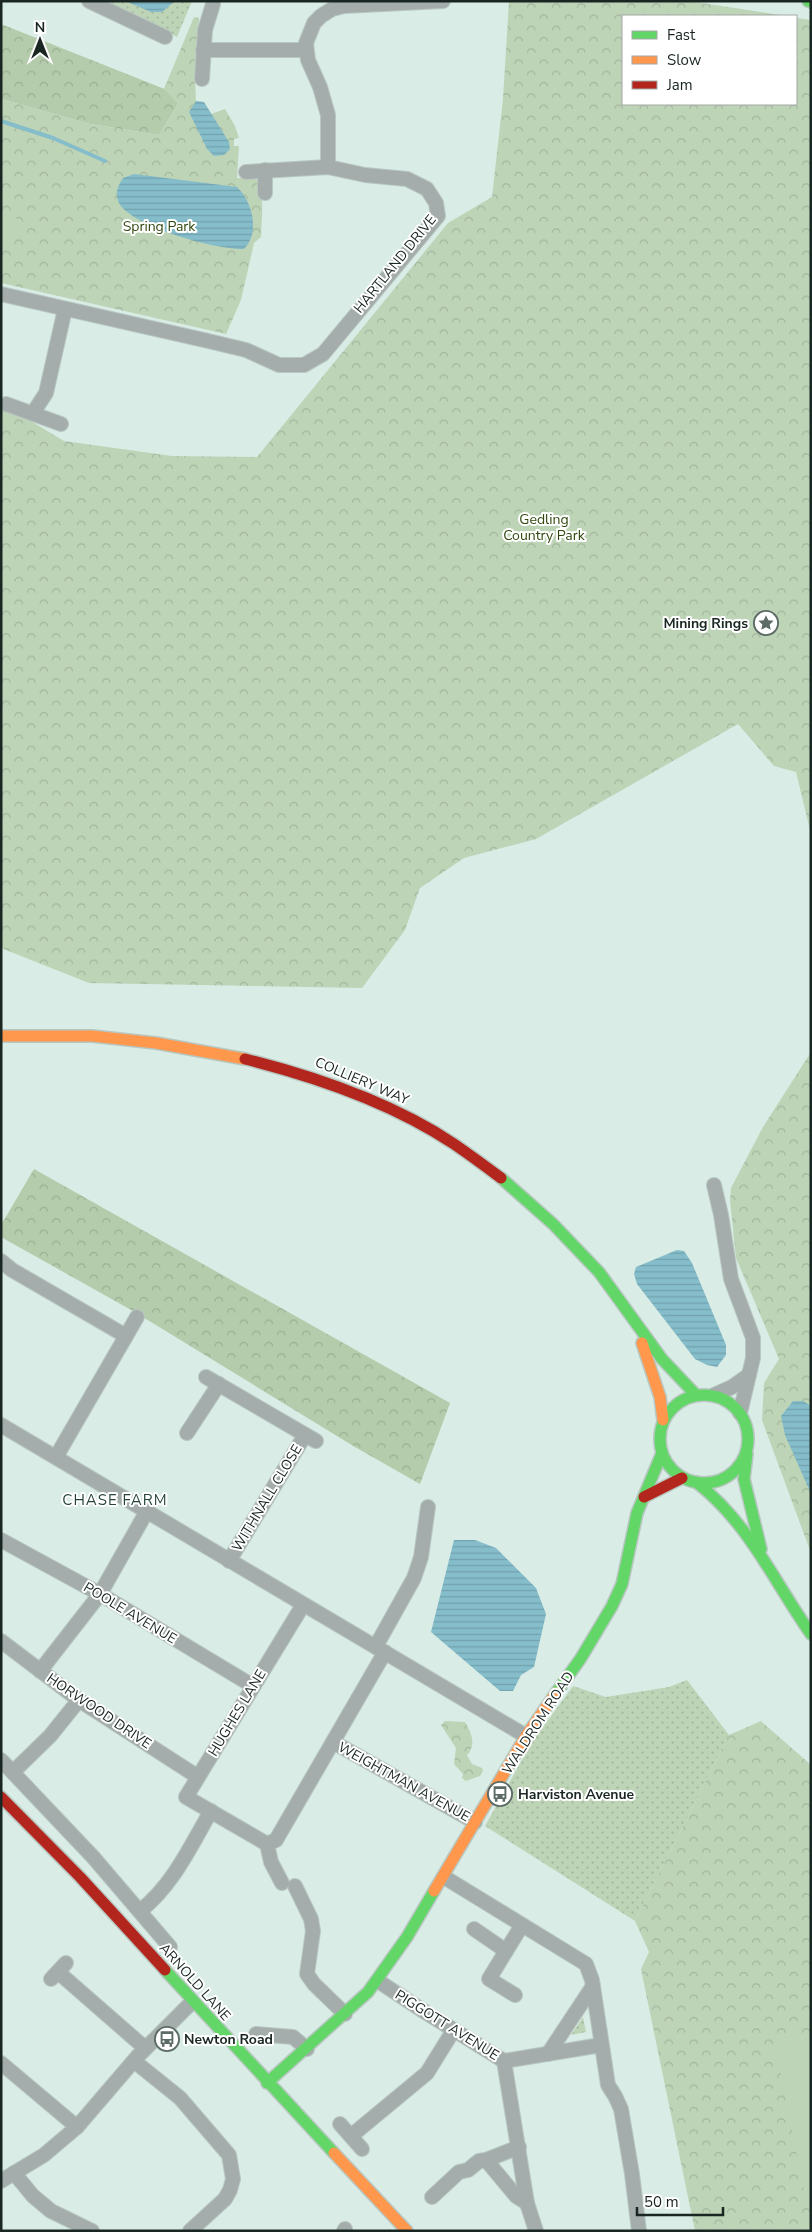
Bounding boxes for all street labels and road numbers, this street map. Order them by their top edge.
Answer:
street label: HARTLAND DRIVE [349,211,441,317]
street label: COLLIERY WAY [312,1053,412,1110]
street label: WITHNALL CLOSE [228,1441,306,1555]
street label: POOLE AVENUE [80,1578,180,1648]
street label: HUGHES LANE [204,1666,270,1760]
street label: WALDROM ROAD [498,1668,578,1778]
street label: HORWOOD DRIVE [43,1669,155,1753]
street label: WEIGHTMAN AVENUE [334,1738,474,1826]
street label: ARNOLD LANE [155,1939,235,2025]
street label: PIGGOTT AVENUE [391,1985,503,2065]

